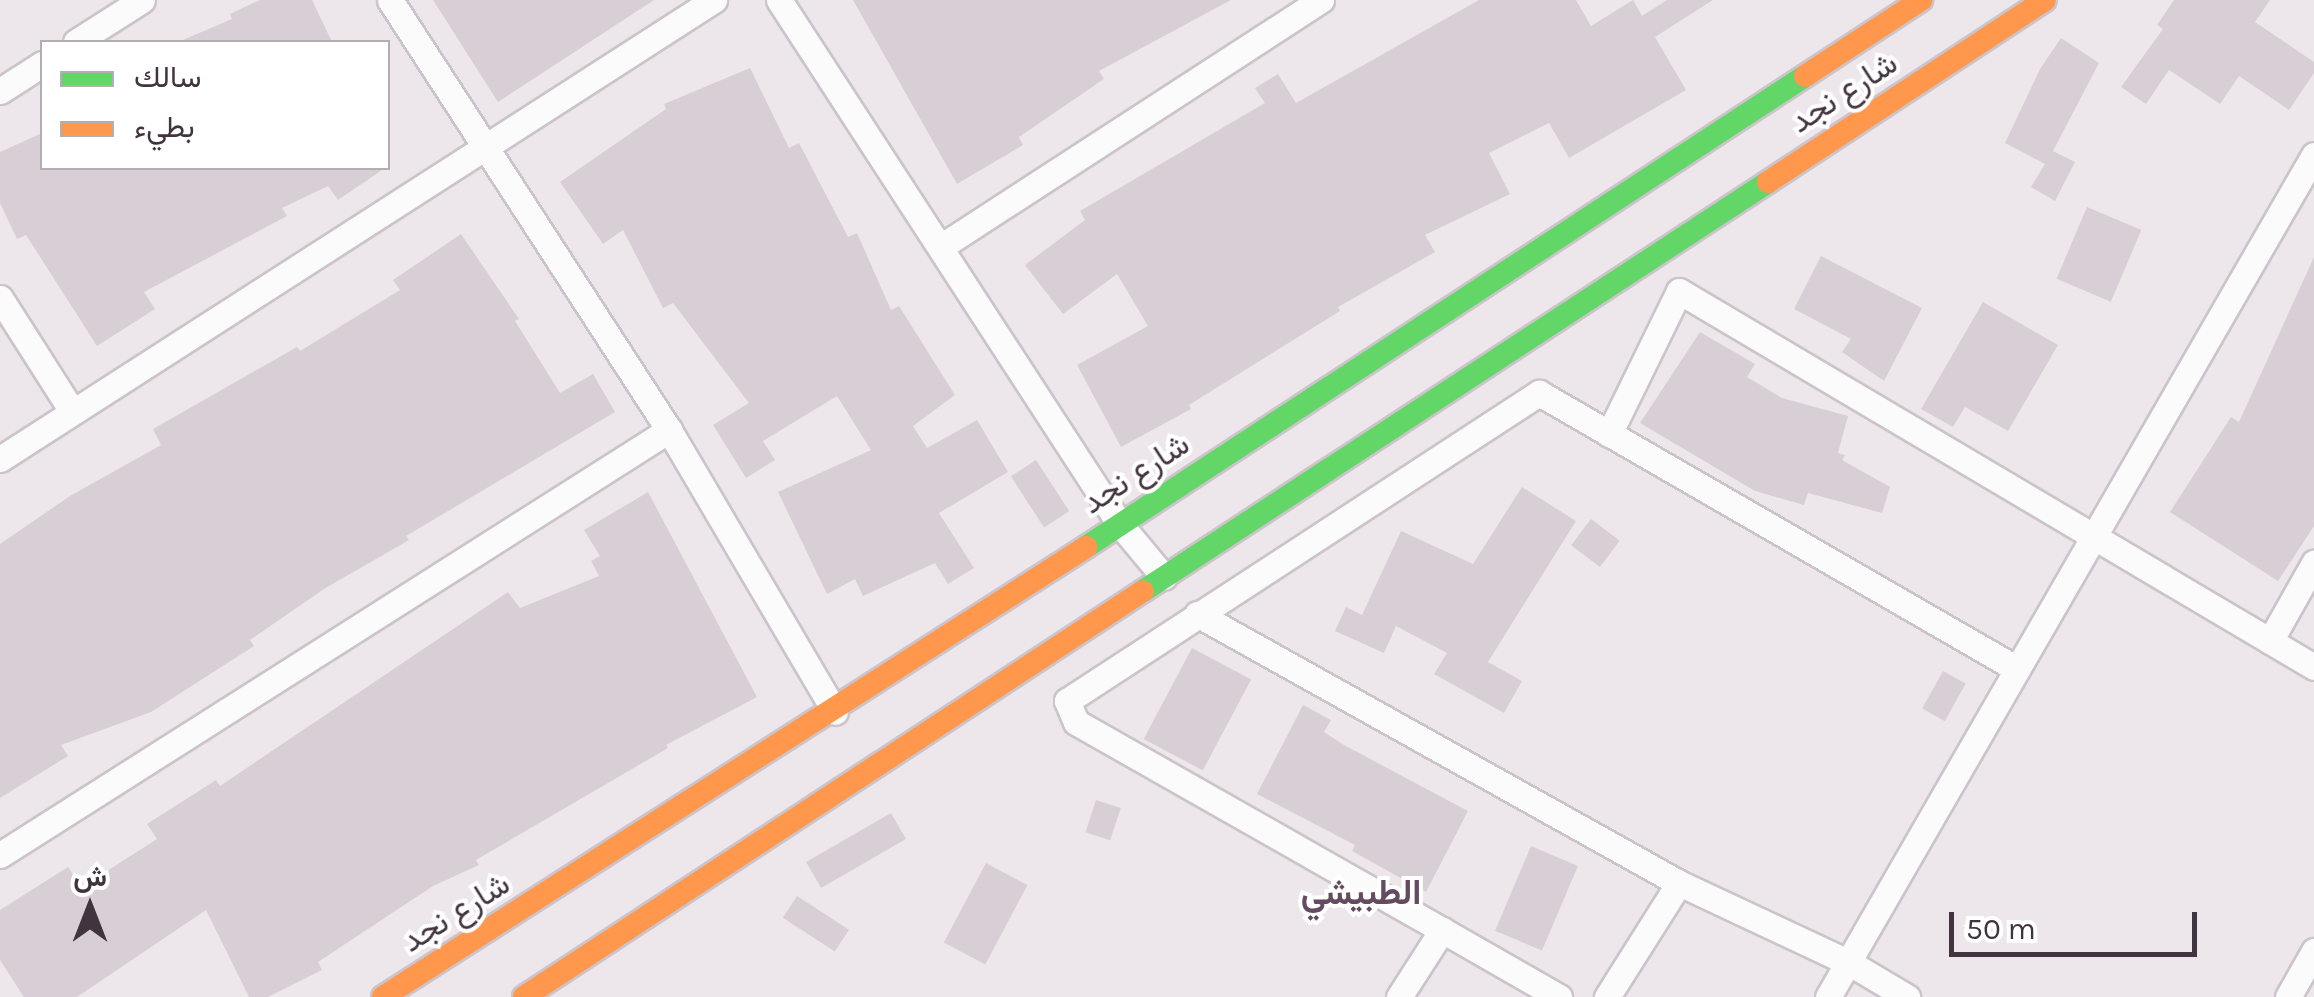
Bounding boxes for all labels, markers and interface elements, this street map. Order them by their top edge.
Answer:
legend [40,40,390,170]
street label: شارع نجد [1783,44,1905,142]
text: سالك [134,59,201,95]
text: بطيء [134,109,195,145]
street label: شارع نجد [1075,425,1197,523]
north arrow [40,857,140,957]
text: ش [73,860,107,893]
street label: شارع نجد [395,865,517,961]
district label: الطبيشي [1301,872,1421,914]
scale bar [1954,892,2202,954]
text: 50 m [1966,911,2036,947]

